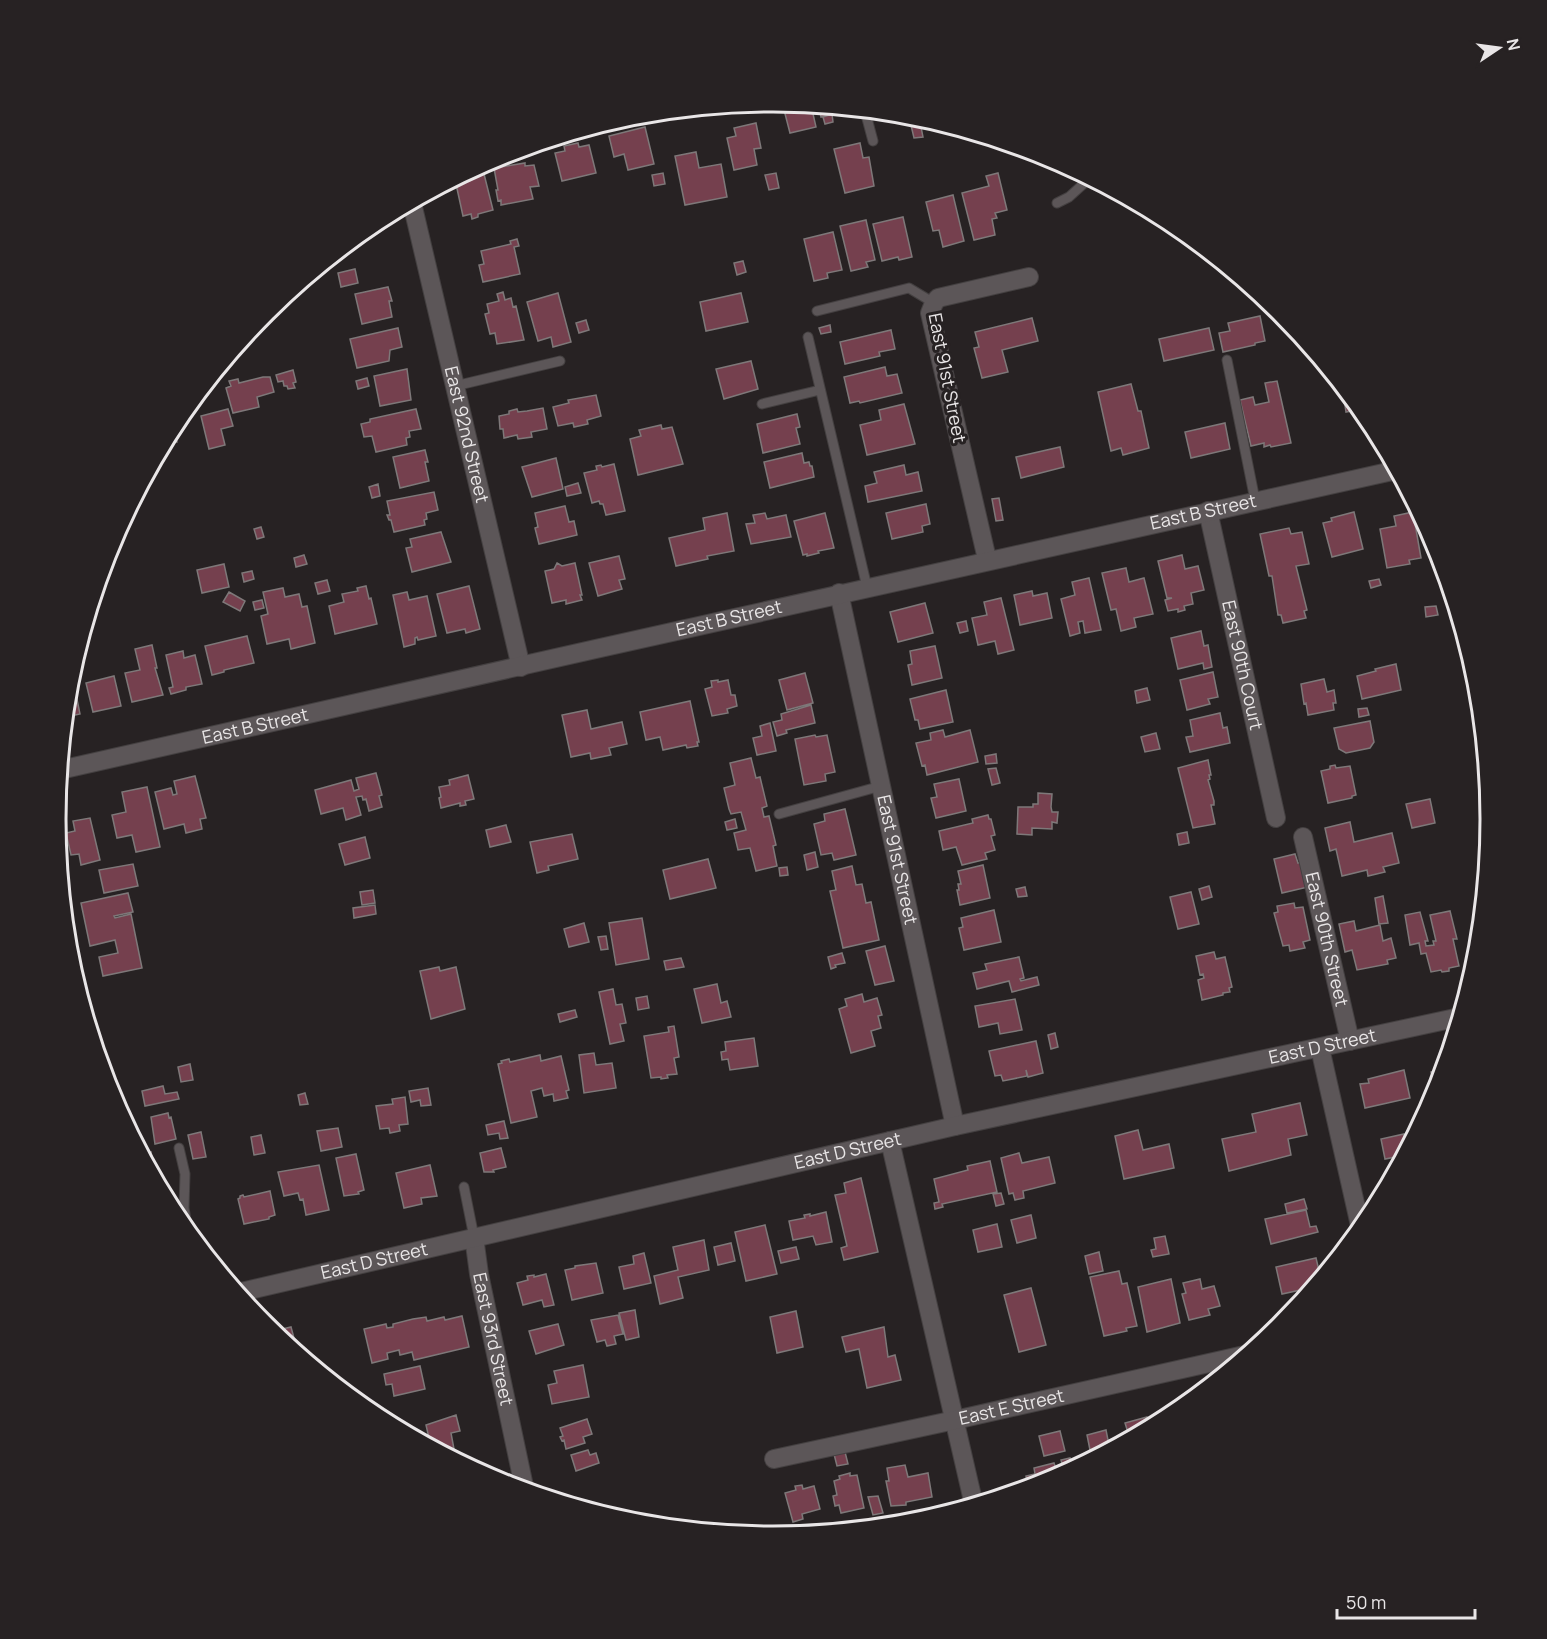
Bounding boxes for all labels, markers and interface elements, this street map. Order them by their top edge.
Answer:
north arrow [1469,18,1529,78]
text: N [1502,37,1526,53]
street label: East 91st Street [924,311,972,445]
street label: East 92nd Street [440,364,495,505]
street label: East B Street [1148,488,1258,535]
street label: East B Street [673,594,784,641]
street label: East 90th Court [1217,598,1269,732]
street label: East B Street [200,702,310,749]
street label: East 91st Street [872,793,924,927]
street label: East 90th Street [1300,870,1355,1009]
street label: East D Street [1266,1022,1378,1069]
street label: East D Street [792,1126,903,1174]
street label: East D Street [318,1236,430,1284]
street label: East 93rd Street [468,1270,520,1408]
street label: East E Street [956,1383,1066,1430]
scale bar [1337,1582,1475,1620]
text: 50 m [1346,1590,1386,1614]

